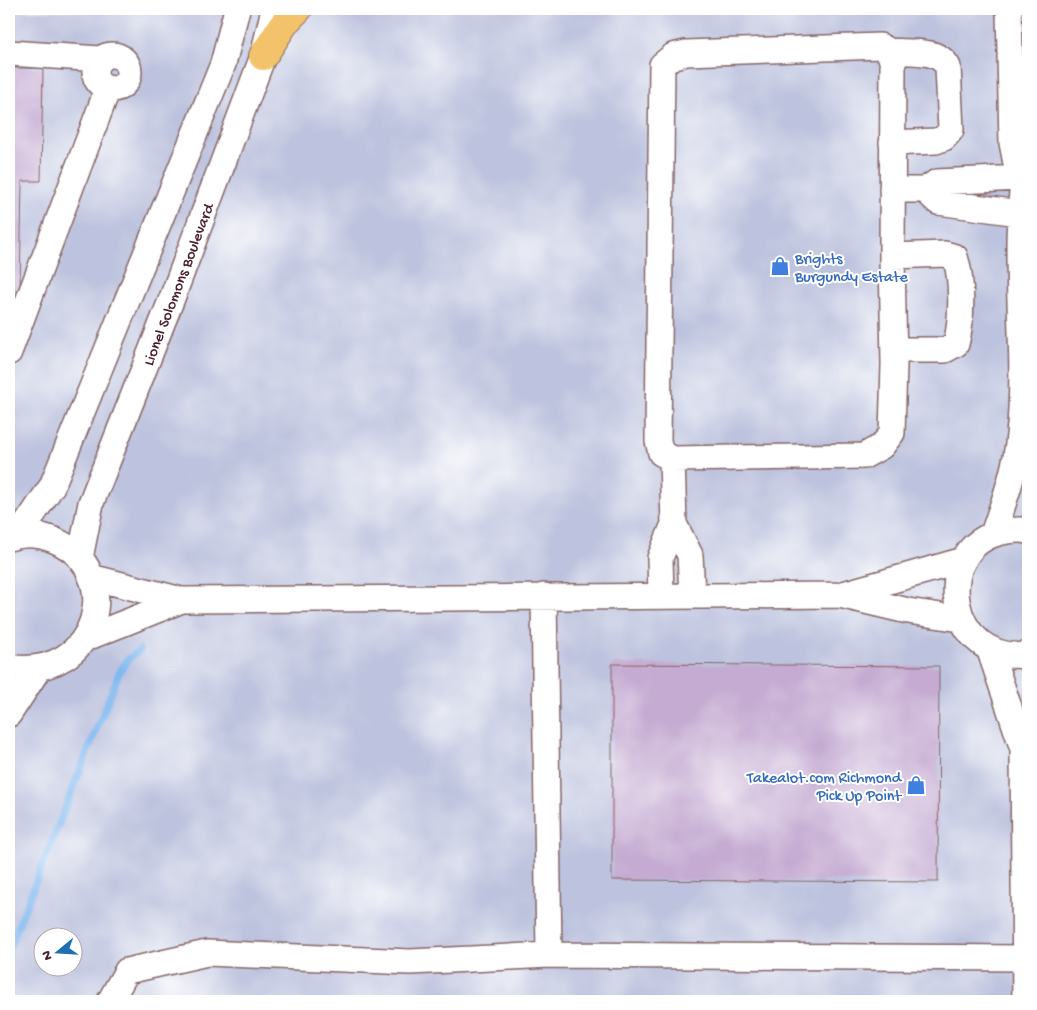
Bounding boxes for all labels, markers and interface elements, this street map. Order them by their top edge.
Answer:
street label: Lionel Solomons Boulevard [141,200,221,369]
place label: Brights Burgundy Estate [794,251,908,288]
shop icon: Brights Burgundy Estate [769,255,791,277]
place label: Takealot.com Richmond Pick Up Point [746,770,903,807]
shop icon: Takealot.com Richmond Pick Up Point [905,774,927,796]
north arrow [32,928,82,978]
text: N [39,948,58,962]

